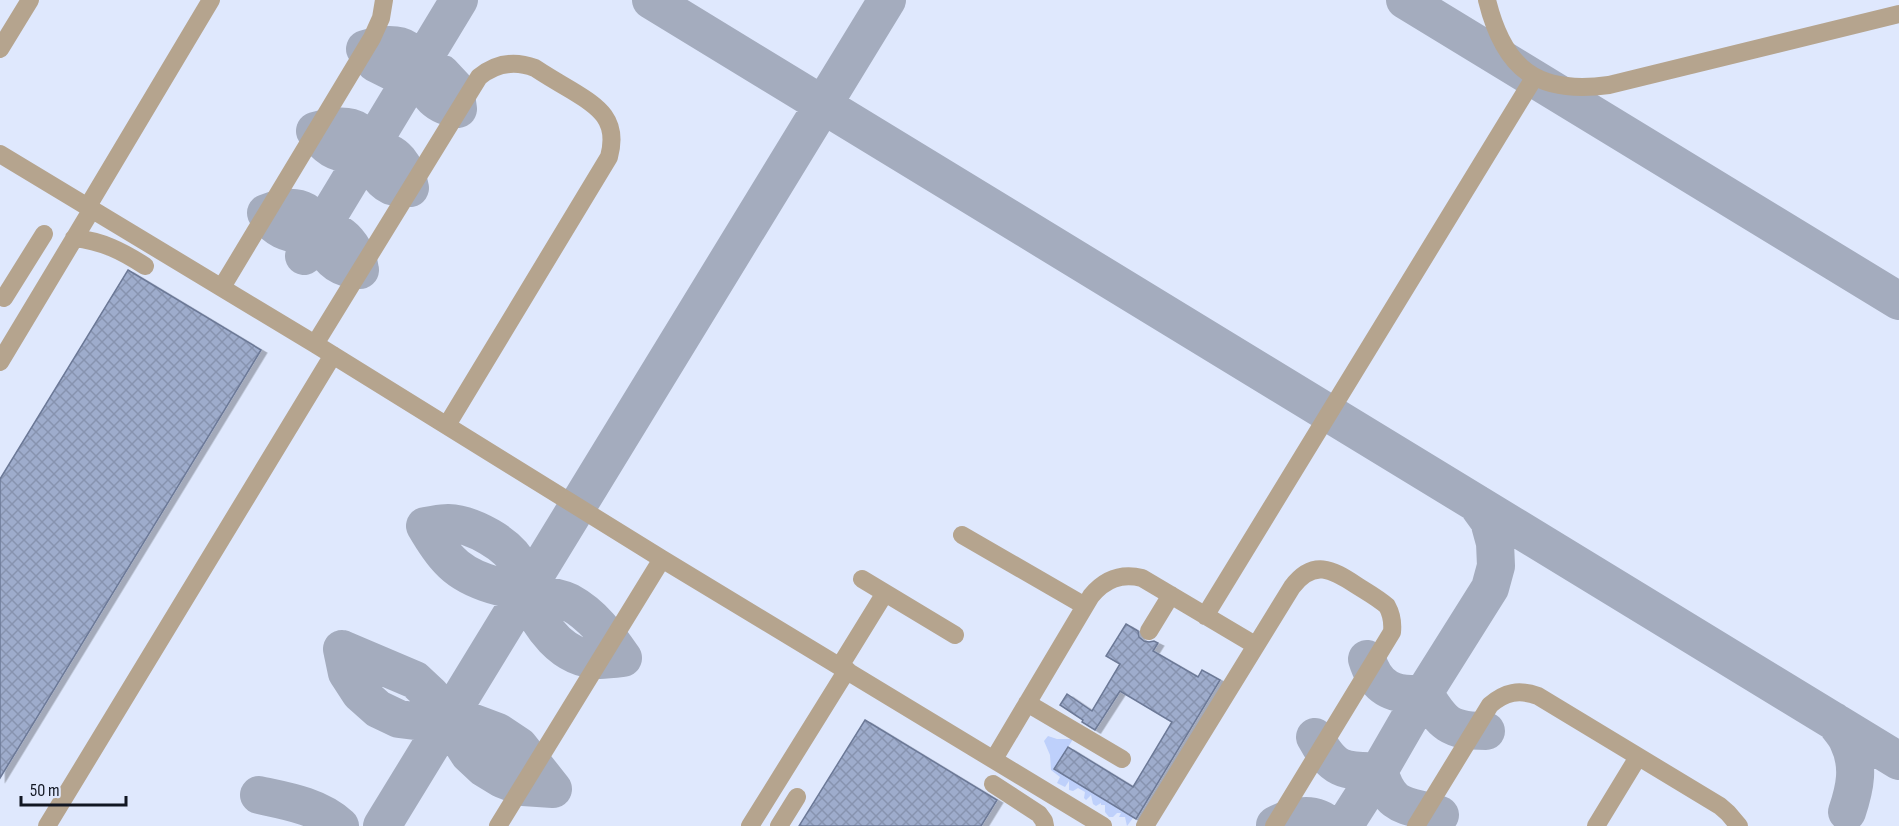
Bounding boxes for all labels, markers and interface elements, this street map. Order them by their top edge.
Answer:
scale bar [21,769,126,807]
text: 50 m [30,780,60,801]

